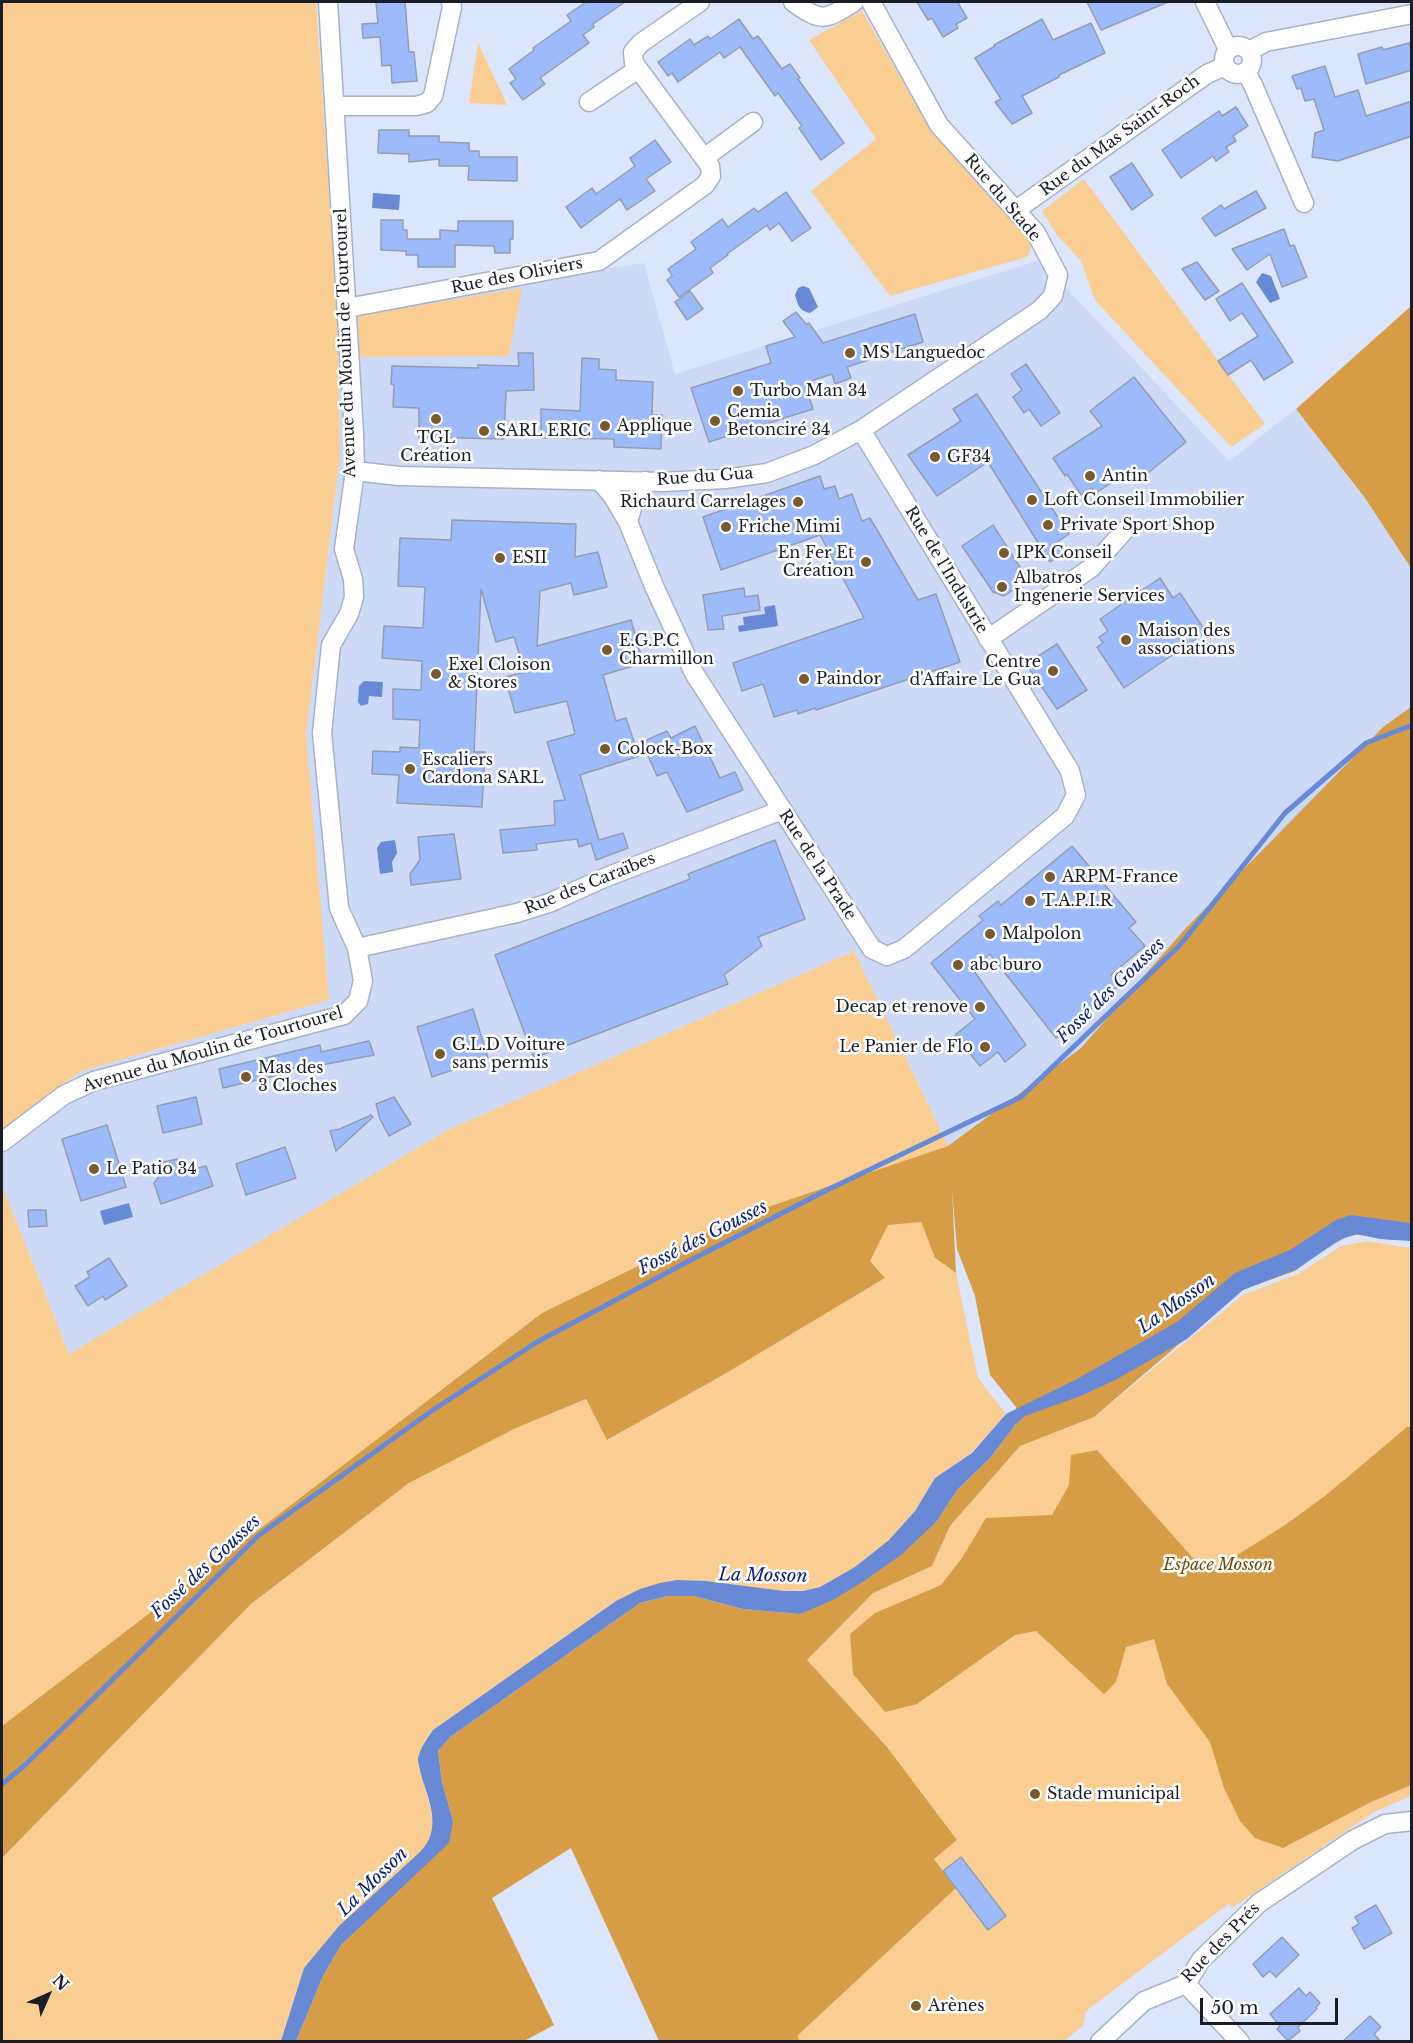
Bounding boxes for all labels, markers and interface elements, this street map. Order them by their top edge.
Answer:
street label: Rue du Mas Saint-Roch [1036,72,1204,200]
street label: Rue du Stade [960,150,1044,246]
street label: Avenue du Moulin de Tourtourel [332,208,360,478]
street label: Rue des Oliviers [450,254,584,298]
place label: MS Languedoc [862,343,985,363]
marker: MS Languedoc [843,346,857,360]
place label: Turbo Man 34 [750,381,867,401]
marker: Turbo Man 34 [731,384,745,398]
place label: Cemia Betonciré 34 [727,402,830,440]
marker: TGL Création [429,412,443,426]
marker: Cemia Betonciré 34 [708,414,722,428]
place label: Applique [617,416,692,436]
marker: Applique [598,419,612,433]
place label: SARL ERIC [496,421,591,441]
marker: SARL ERIC [477,424,491,438]
place label: TGL Création [400,428,472,466]
place label: GF34 [947,447,991,467]
marker: GF34 [928,450,942,464]
street label: Rue du Gua [656,464,754,490]
place label: Antin [1102,466,1148,486]
marker: Antin [1083,469,1097,483]
place label: Loft Conseil Immobilier [1044,490,1244,510]
place label: Richaurd Carrelages [620,492,786,512]
marker: Loft Conseil Immobilier [1025,493,1039,507]
marker: Richaurd Carrelages [791,495,805,509]
street label: Rue de l'Industrie [900,503,992,637]
place label: Private Sport Shop [1060,515,1215,535]
place label: Friche Mimi [738,517,841,537]
marker: Private Sport Shop [1041,518,1055,532]
marker: Friche Mimi [719,520,733,534]
place label: En Fer Et Création [778,543,854,581]
place label: IPK Conseil [1016,543,1112,563]
marker: IPK Conseil [997,546,1011,560]
place label: ESII [512,548,547,568]
marker: ESII [493,551,507,565]
marker: En Fer Et Création [859,555,873,569]
place label: Albatros Ingenerie Services [1014,568,1165,606]
marker: Albatros Ingenerie Services [995,580,1009,594]
place label: Maison des associations [1138,621,1235,659]
place label: E.G.P.C Charmillon [619,631,714,669]
marker: Maison des associations [1119,633,1133,647]
marker: E.G.P.C Charmillon [600,643,614,657]
place label: Centre d'Affaire Le Gua [909,652,1041,690]
place label: Exel Cloison & Stores [448,655,551,693]
marker: Centre d'Affaire Le Gua [1046,664,1060,678]
marker: Exel Cloison & Stores [429,667,443,681]
place label: Paindor [816,669,881,689]
marker: Paindor [797,672,811,686]
place label: Colock-Box [617,739,713,759]
marker: Colock-Box [598,742,612,756]
place label: Escaliers Cardona SARL [422,750,544,788]
marker: Escaliers Cardona SARL [403,762,417,776]
street label: Rue de la Prade [774,806,860,924]
street label: Rue des Caraïbes [522,849,658,919]
place label: ARPM-France [1062,867,1178,887]
marker: ARPM-France [1043,870,1057,884]
place label: T.A.P.I.R [1042,891,1112,911]
marker: T.A.P.I.R [1023,894,1037,908]
place label: Malpolon [1002,924,1082,944]
marker: Malpolon [983,927,997,941]
water label: Fossé des Gousses [1052,934,1170,1048]
place label: abc buro [970,955,1042,975]
marker: abc buro [951,958,965,972]
place label: Decap et renove [836,997,968,1017]
marker: Decap et renove [973,1000,987,1014]
street label: Avenue du Moulin de Tourtourel [81,1004,345,1096]
place label: G.L.D Voiture sans permis [452,1035,565,1073]
place label: Le Panier de Flo [839,1037,973,1057]
marker: Le Panier de Flo [978,1040,992,1054]
marker: G.L.D Voiture sans permis [433,1047,447,1061]
place label: Mas des 3 Cloches [258,1058,337,1096]
marker: Mas des 3 Cloches [239,1070,253,1084]
place label: Le Patio 34 [106,1159,197,1179]
marker: Le Patio 34 [87,1162,101,1176]
water label: Fossé des Gousses [635,1196,771,1280]
water label: La Mosson [1134,1270,1220,1338]
water label: Fossé des Gousses [147,1511,265,1623]
park label: Espace Mosson [1163,1555,1273,1575]
water label: La Mosson [718,1564,808,1588]
place label: Stade municipal [1047,1784,1180,1804]
marker: Stade municipal [1028,1787,1042,1801]
water label: La Mosson [333,1843,413,1921]
street label: Rue des Prés [1178,1899,1264,1987]
north arrow [18,1965,78,2025]
text: N [48,1970,73,1995]
scale bar [1203,1986,1341,2024]
place label: Arènes [928,1996,984,2016]
text: 50 m [1211,1997,1259,2019]
marker: Arènes [909,1999,923,2013]

